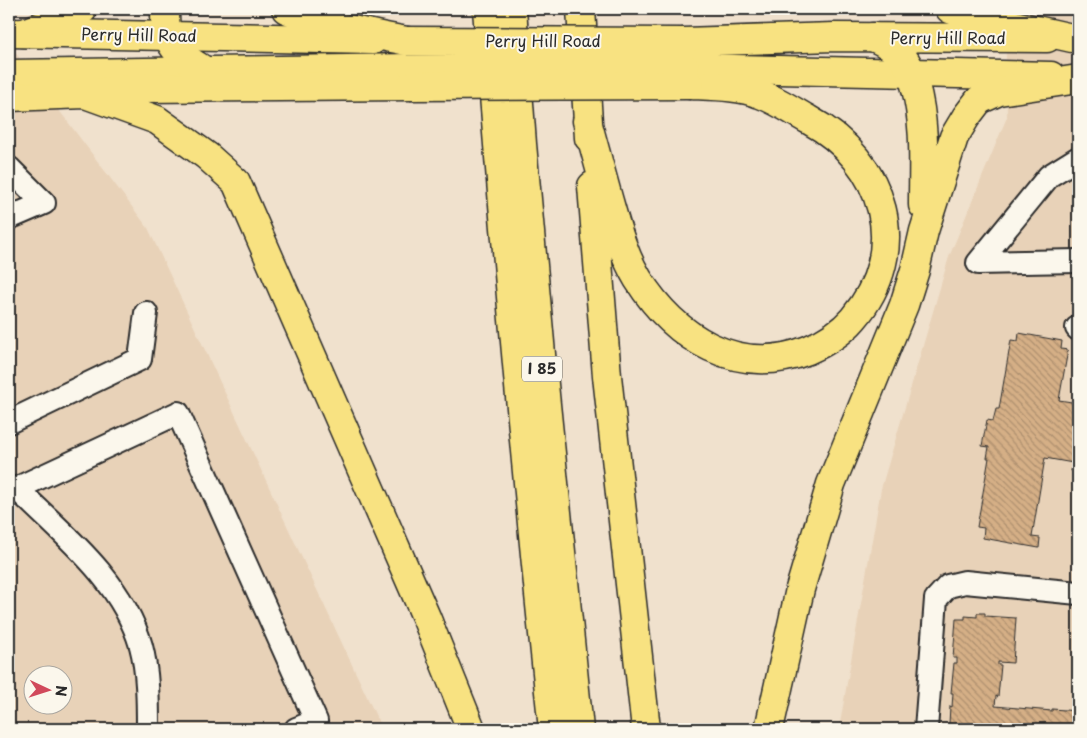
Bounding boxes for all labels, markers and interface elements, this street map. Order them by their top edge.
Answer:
street label: Perry Hill Road [81,21,197,47]
street label: Perry Hill Road [890,25,1006,49]
street label: Perry Hill Road [485,28,601,52]
road number: I 85 [522,356,562,382]
north arrow [22,666,72,716]
text: N [51,685,72,697]

